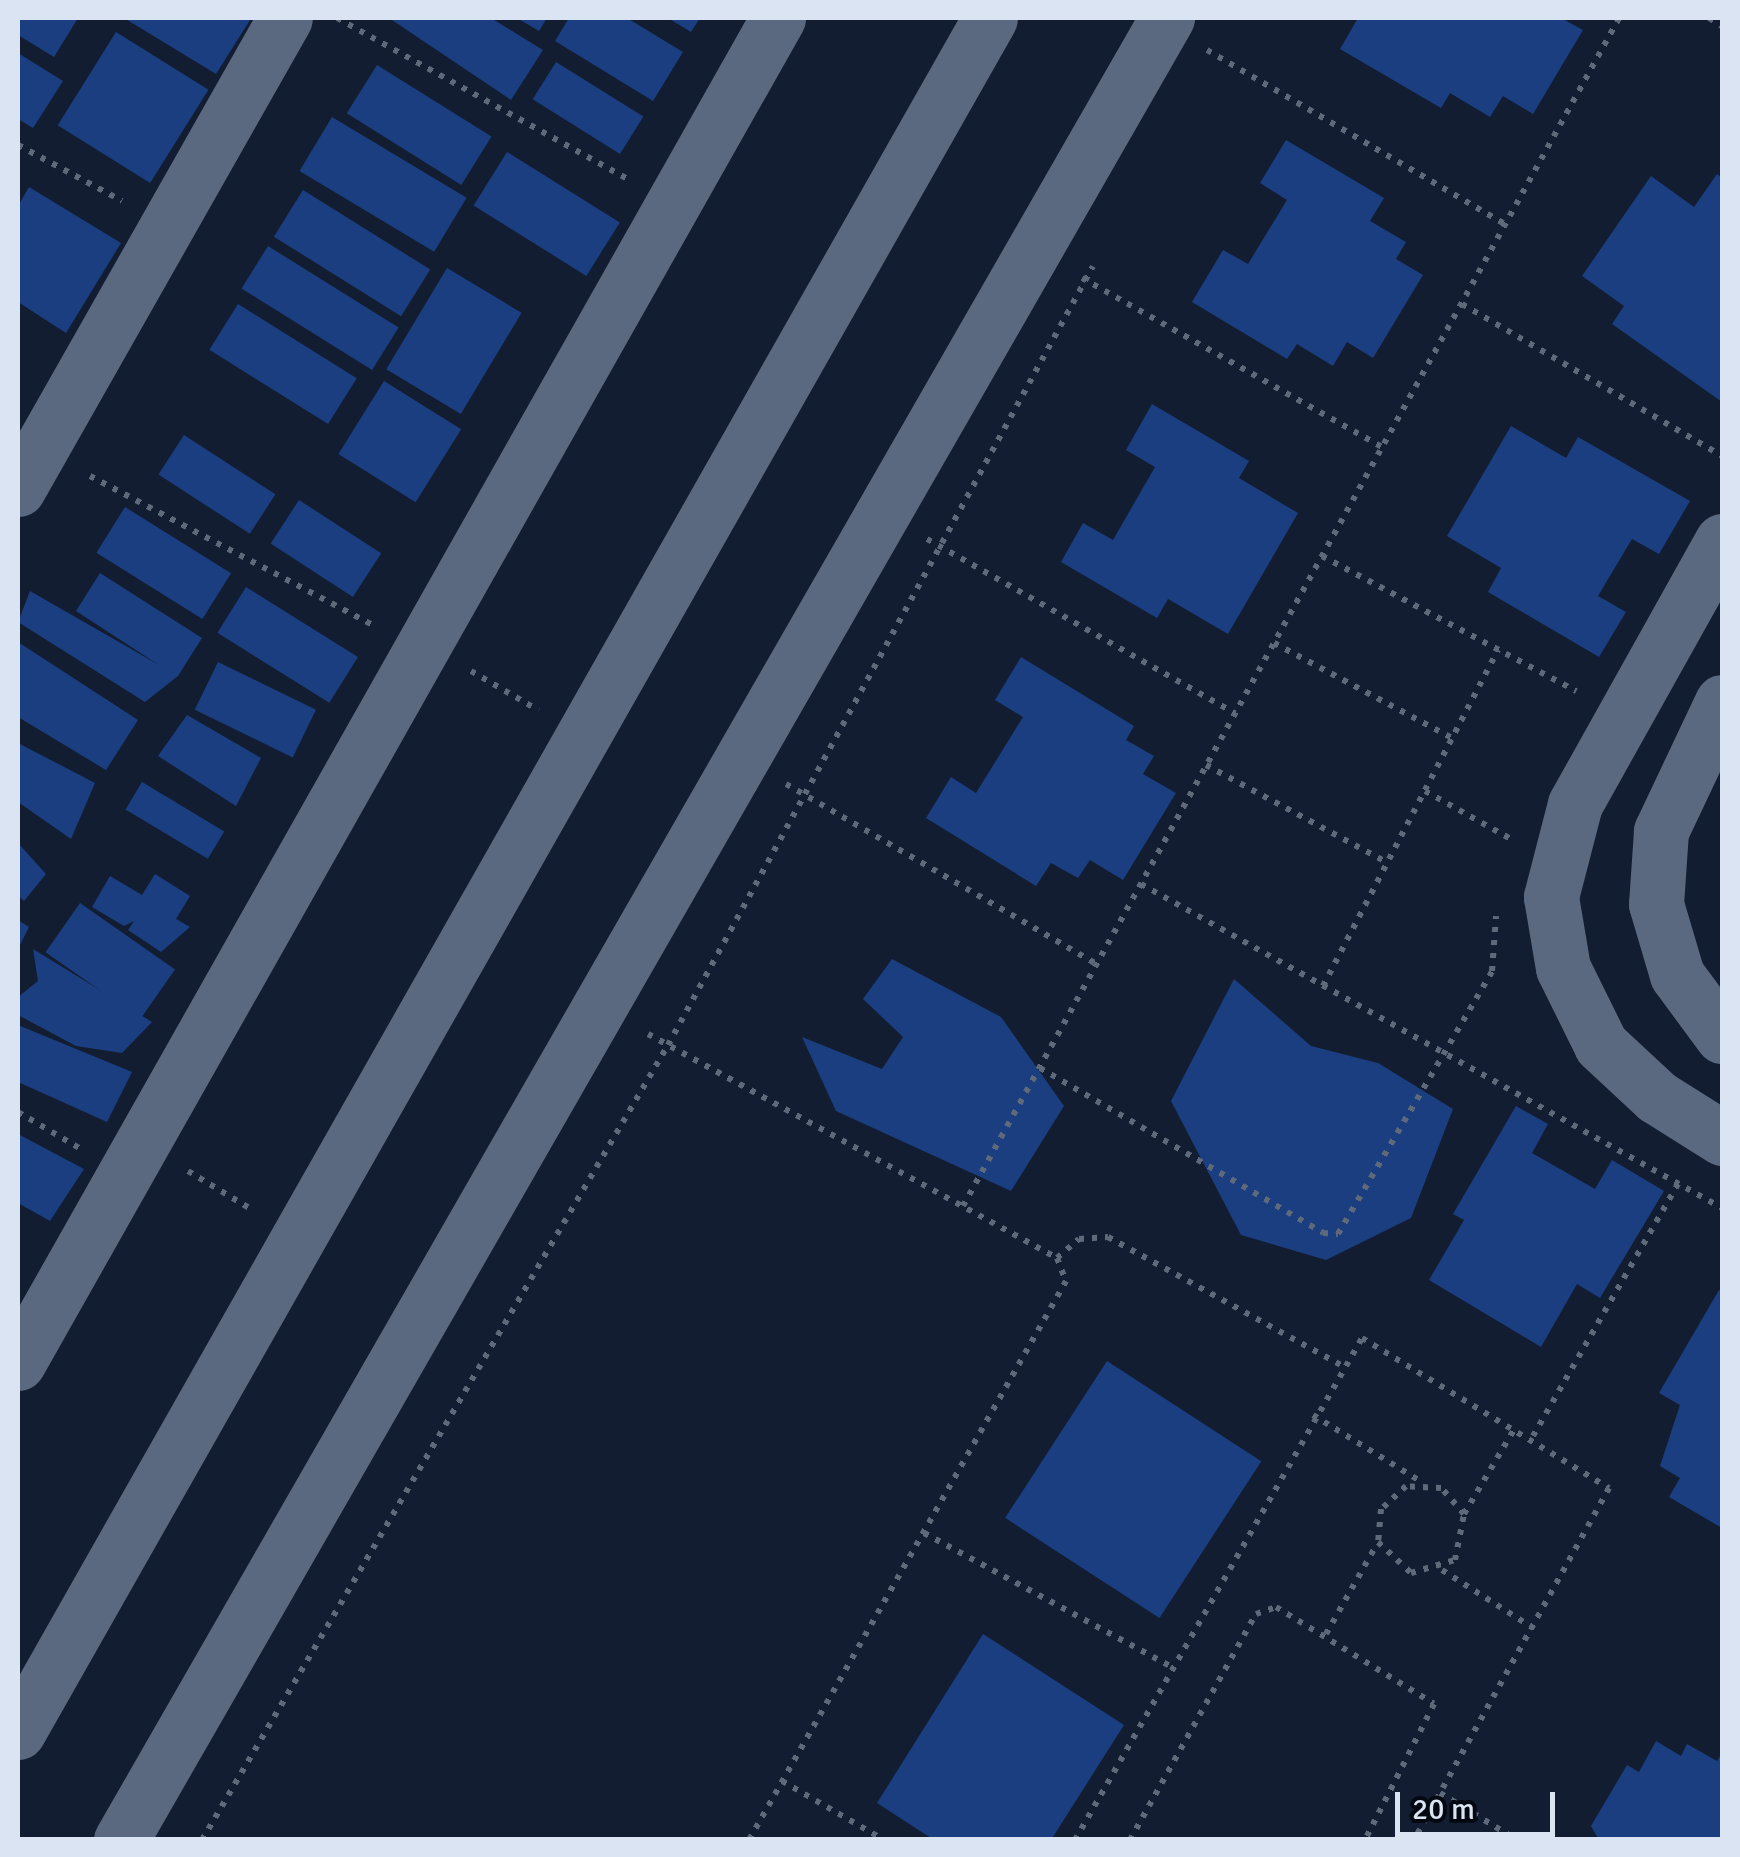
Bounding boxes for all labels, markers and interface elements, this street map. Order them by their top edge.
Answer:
scale bar [1400,1772,1560,1834]
text: 20 m [1412,1791,1475,1828]

